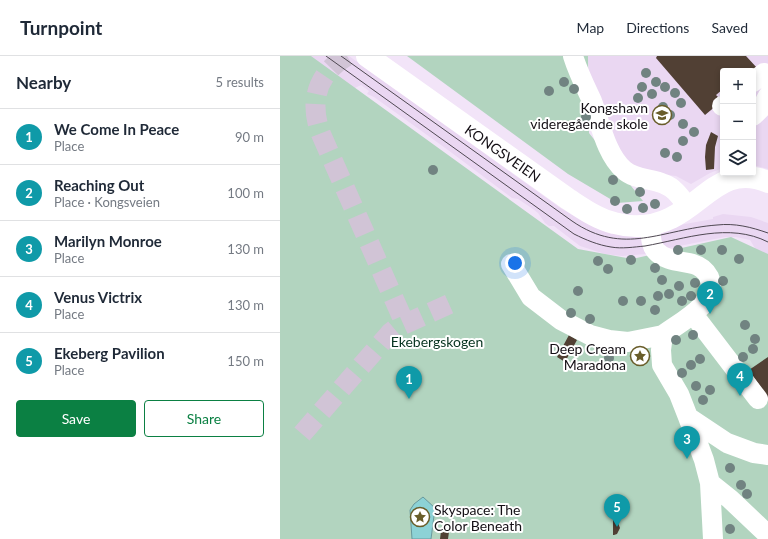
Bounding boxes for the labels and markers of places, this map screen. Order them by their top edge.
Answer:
place label: Kongshavn videregående skole [530,99,648,132]
school or university icon: Kongshavn videregående skole [651,104,673,126]
pin: 2 [697,281,723,314]
place label: Deep Cream Maradona [549,340,626,373]
place icon: Deep Cream Maradona [629,345,651,367]
pin: 4 [727,363,753,396]
pin: 1 [396,366,422,399]
pin: 3 [674,426,700,459]
pin: 5 [604,494,630,527]
place label: Skyspace: The Color Beneath [434,501,522,534]
place icon: Skyspace: The Color Beneath [409,506,431,528]

